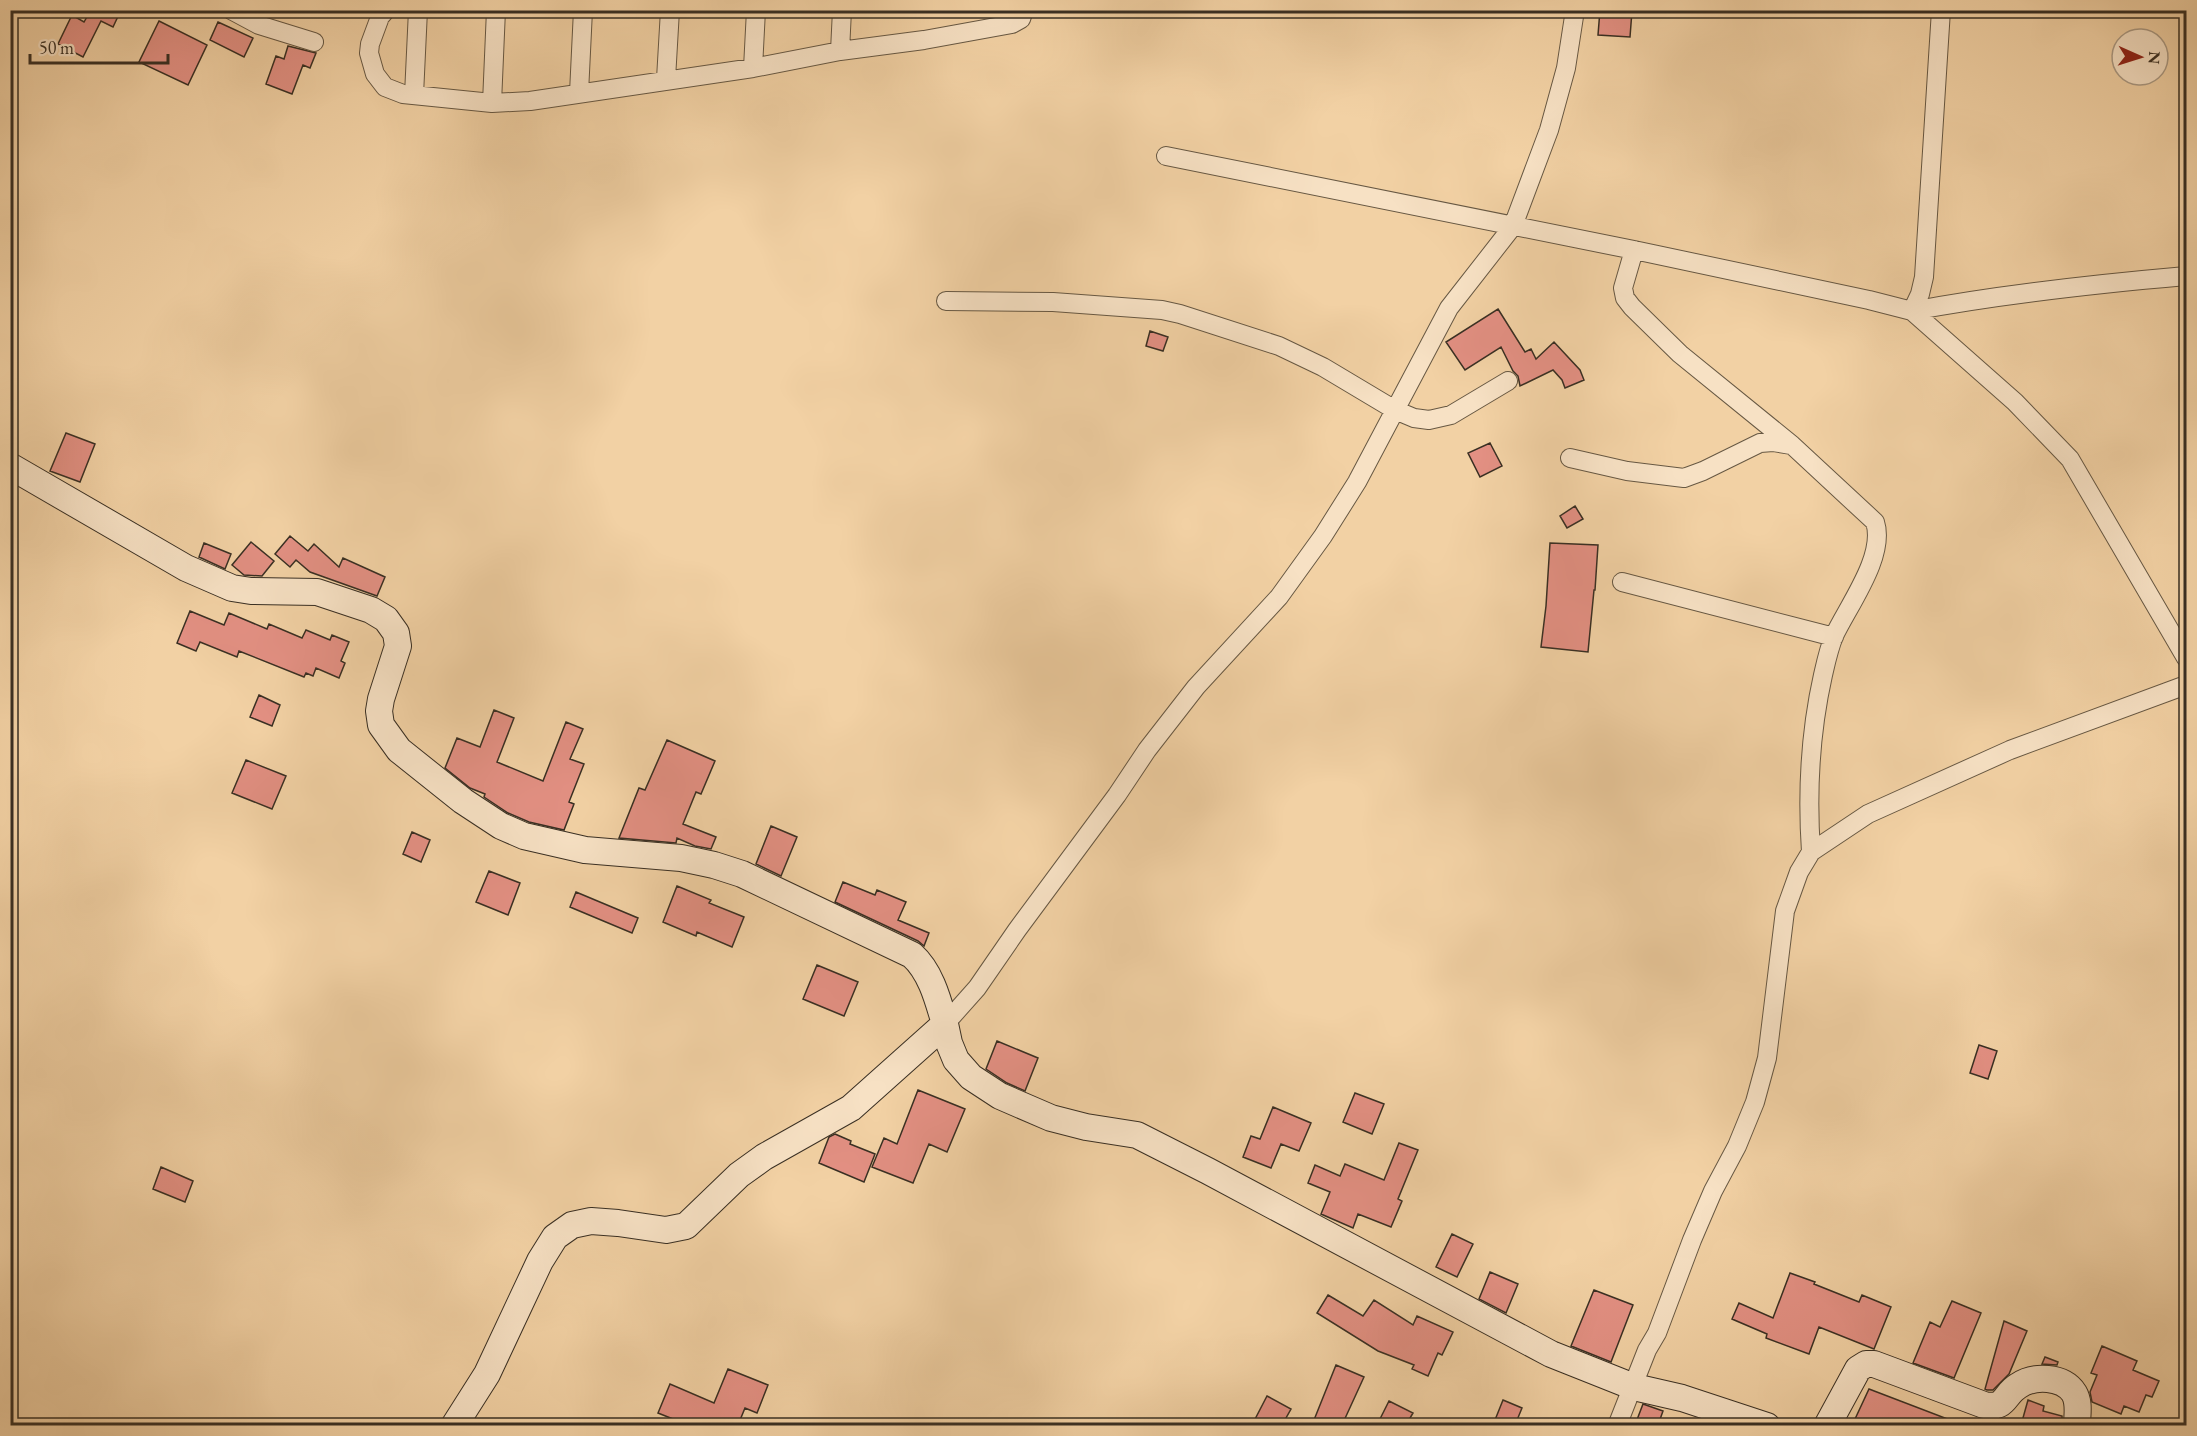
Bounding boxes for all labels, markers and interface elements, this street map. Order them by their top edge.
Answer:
scale bar [30,27,168,65]
north arrow [2110,27,2170,87]
text: 50 m [39,36,74,59]
text: N [2144,51,2165,65]

